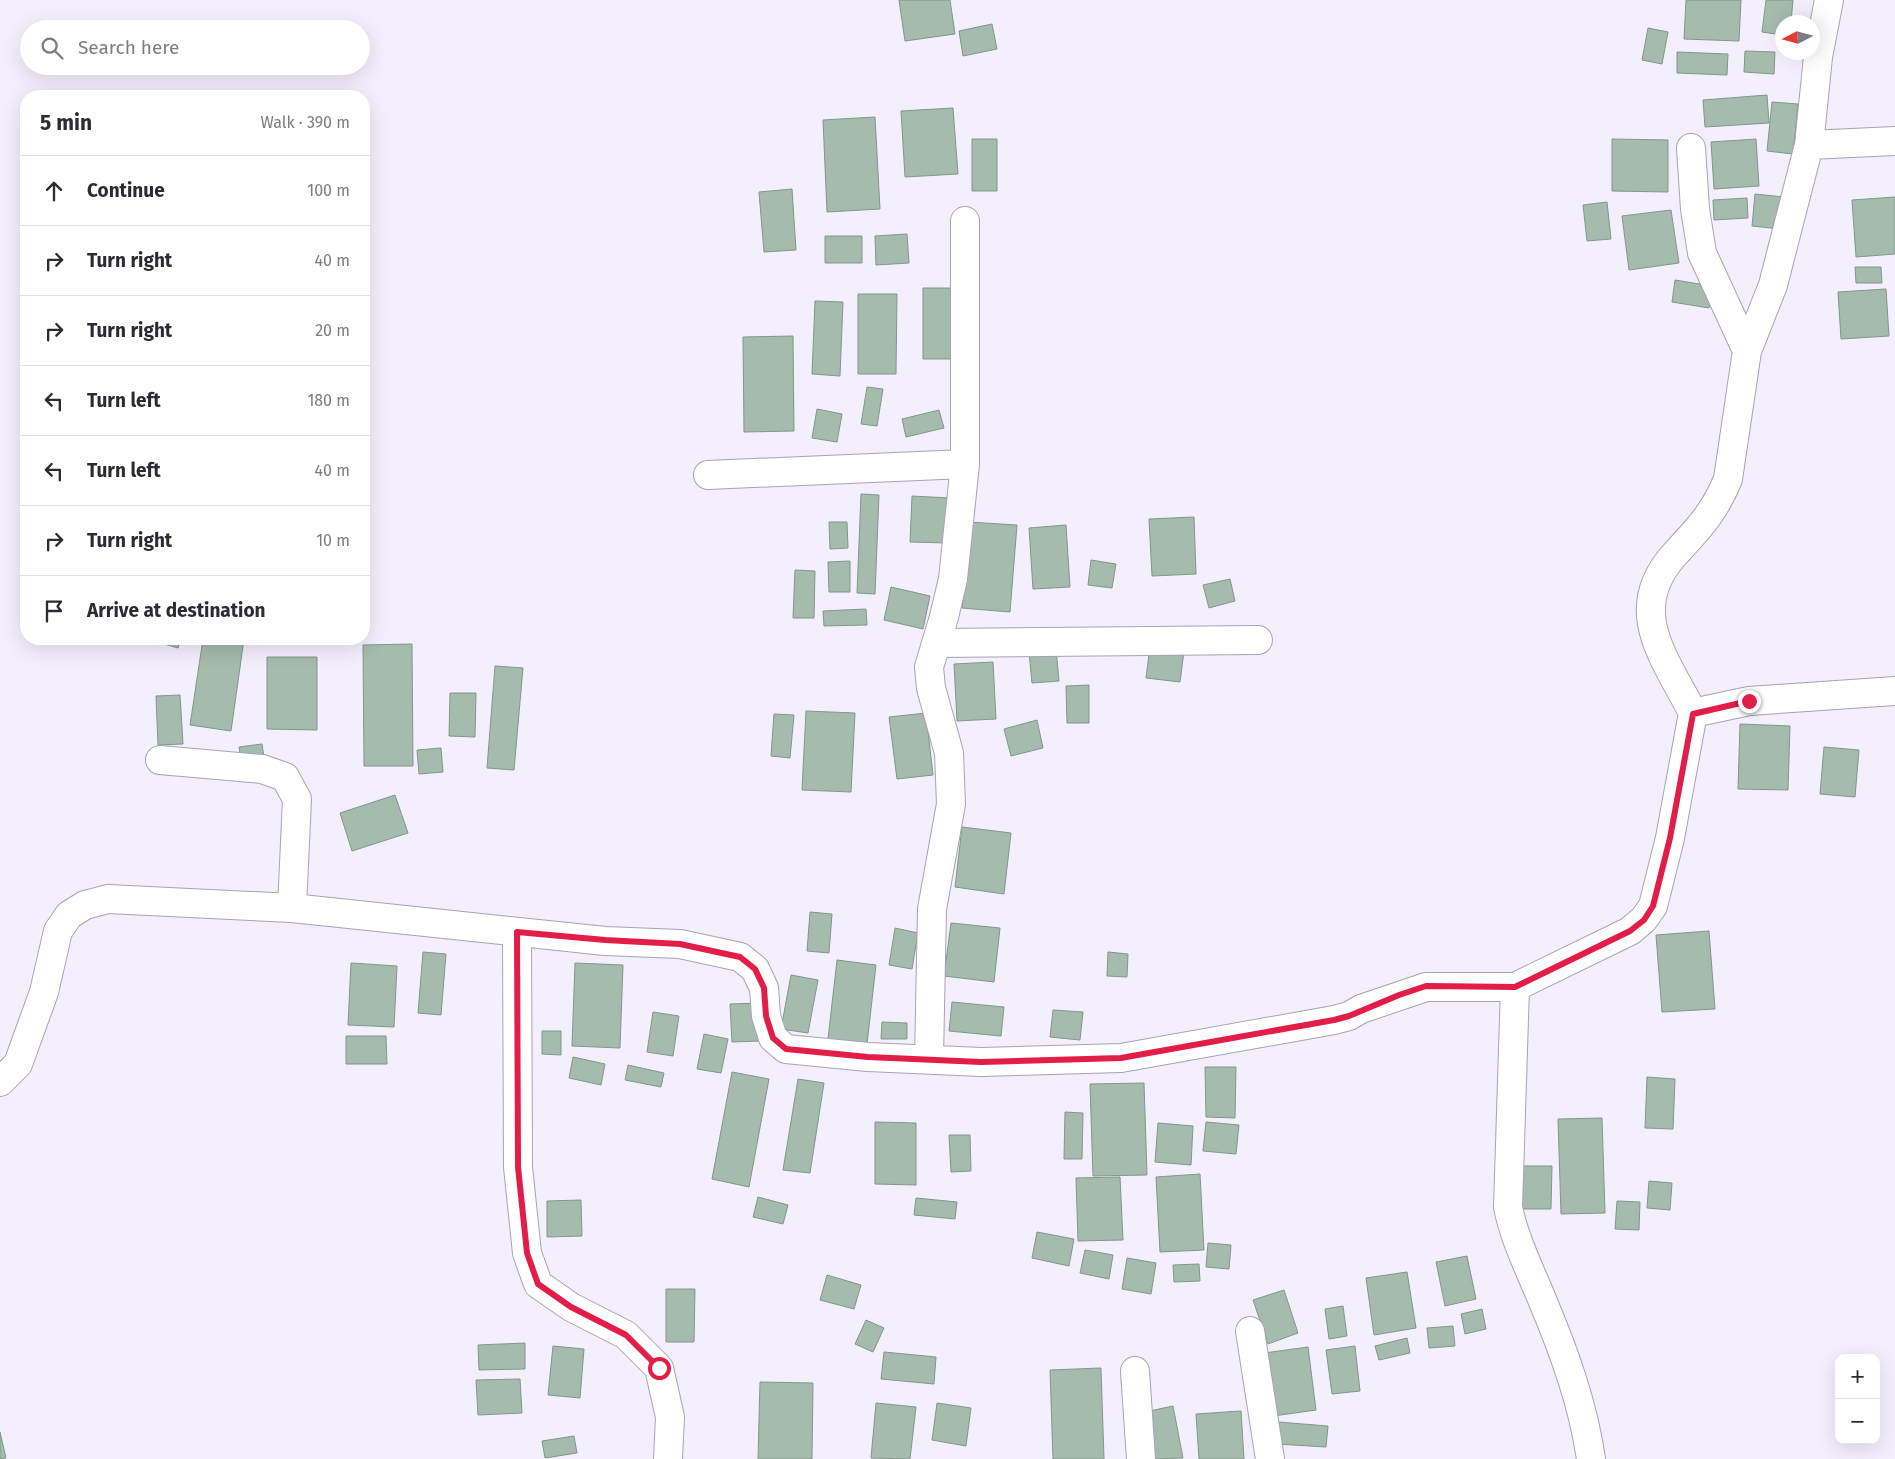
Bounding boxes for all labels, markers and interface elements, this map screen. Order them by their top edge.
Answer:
north arrow [1775,15,1820,60]
search box [20,20,370,75]
icon: search [38,34,66,62]
text: Search here [78,36,179,59]
text: 5 min [40,110,92,136]
text: Walk · 390 m [260,113,350,132]
icon: ahead [40,177,68,205]
text: Continue [87,179,165,202]
text: 100 m [307,181,350,200]
icon: right [40,247,68,275]
text: Turn right [87,249,172,272]
text: 40 m [315,251,350,270]
icon: right [40,317,68,345]
text: Turn right [87,319,172,342]
text: 20 m [315,321,350,340]
icon: left [40,387,68,415]
text: Turn left [87,389,161,412]
text: 180 m [307,391,350,410]
icon: left [40,457,68,485]
text: Turn left [87,459,161,482]
text: 40 m [315,461,350,480]
icon: right [40,527,68,555]
text: Turn right [87,529,172,552]
text: 10 m [316,531,350,550]
icon: arrive [40,597,68,625]
text: Arrive at destination [87,599,266,622]
route end [1738,690,1761,713]
map controls [1835,1354,1880,1444]
button: + [1835,1354,1880,1399]
route start [648,1357,671,1380]
button: − [1835,1399,1880,1444]

